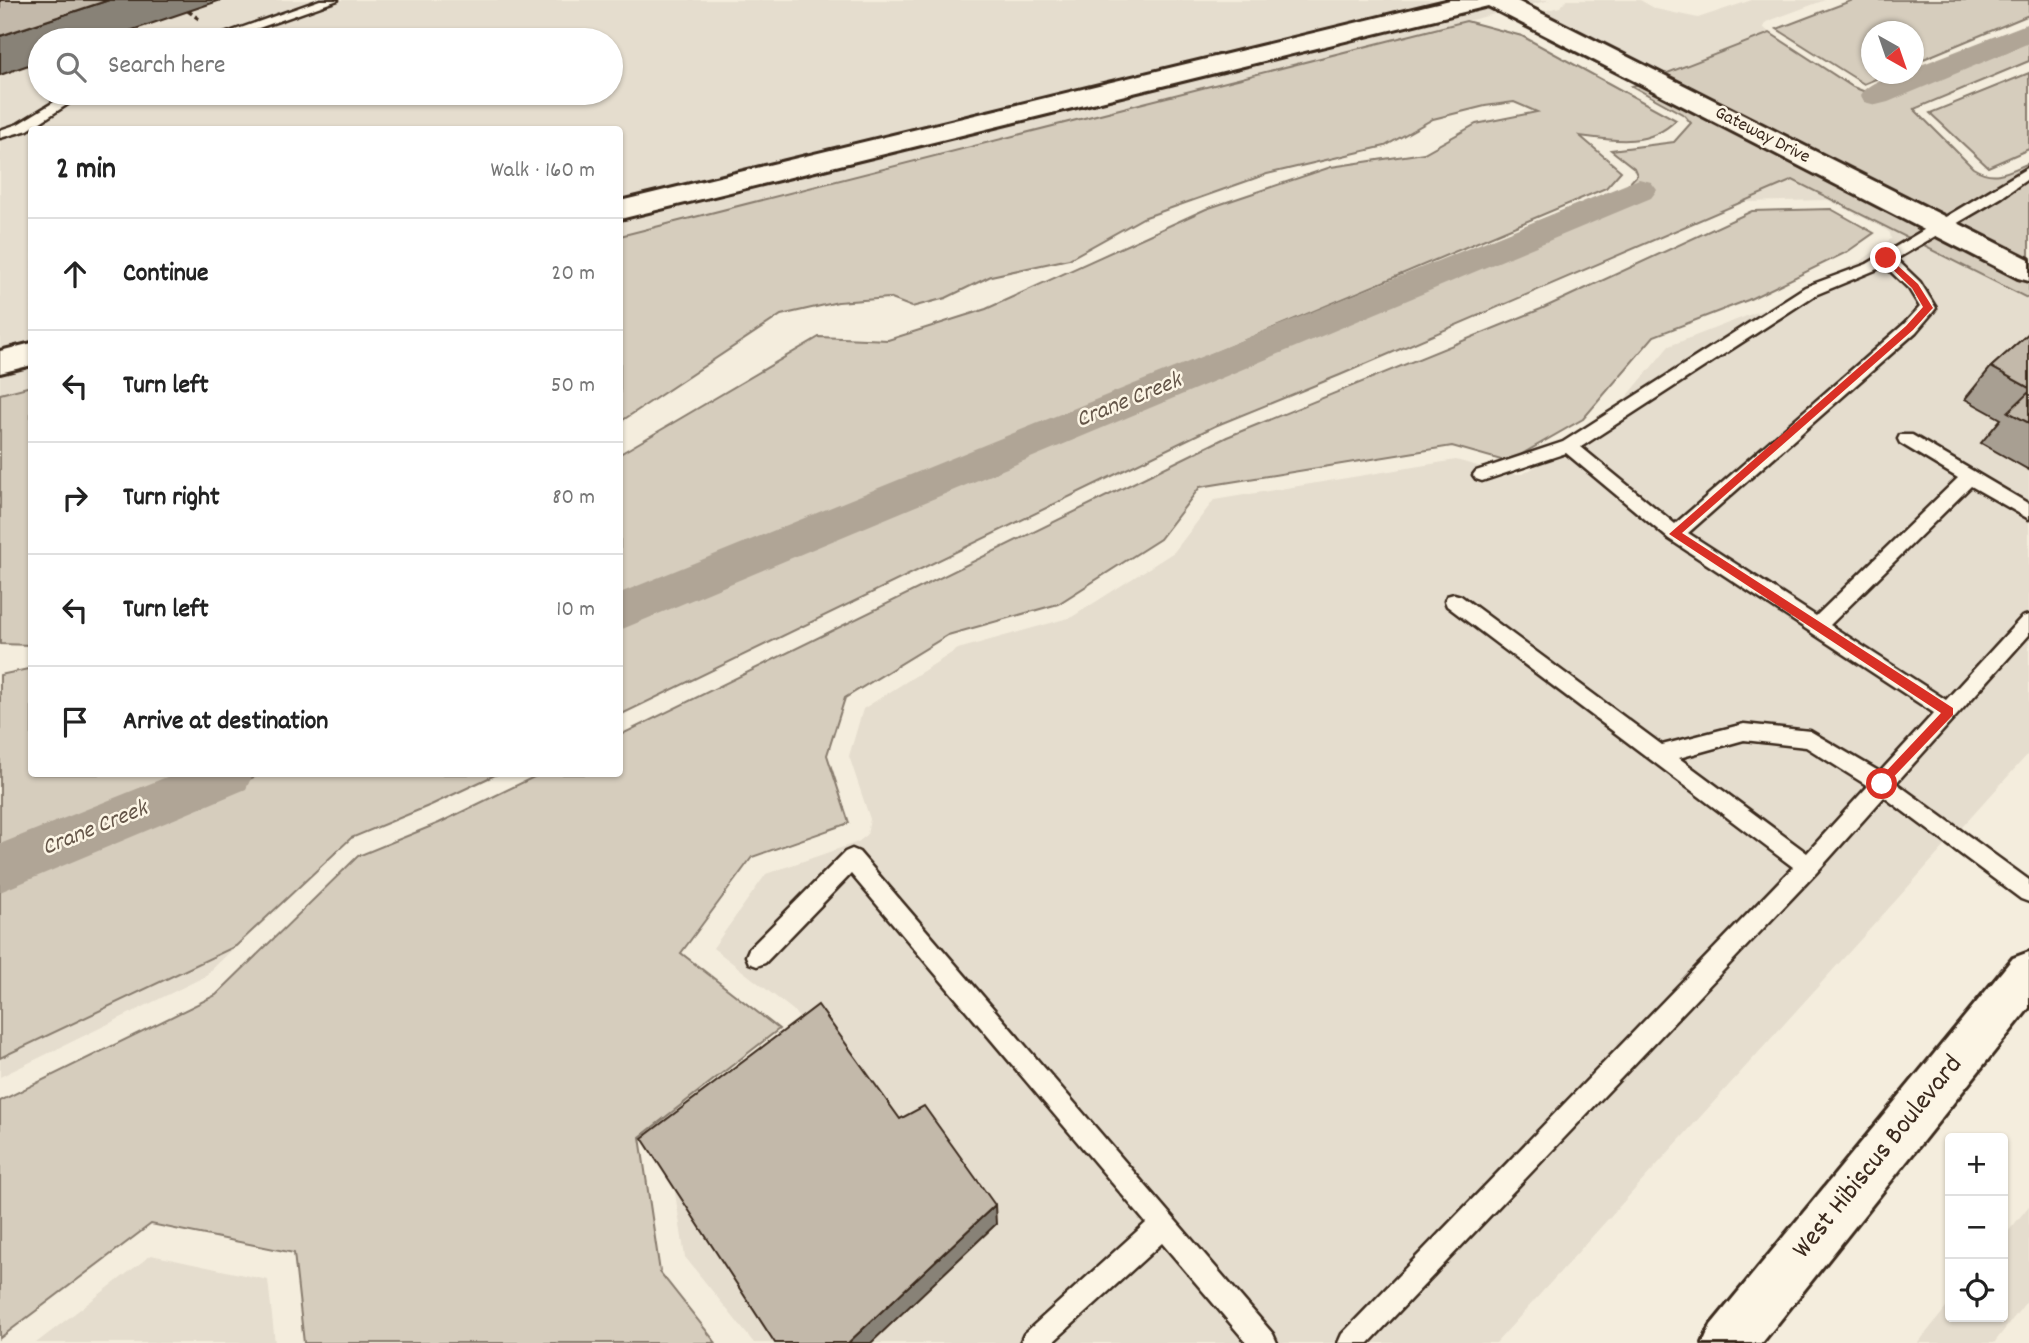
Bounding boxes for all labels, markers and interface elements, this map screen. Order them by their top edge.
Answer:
north arrow [1861,21,1924,84]
search box [28,28,623,105]
icon: search [52,48,90,86]
text: Search here [108,48,226,85]
street label: Gateway Drive [1710,100,1814,172]
text: 2 min [56,150,116,193]
text: Walk · 160 m [490,155,595,188]
route end [1870,242,1901,273]
icon: ahead [56,255,94,293]
text: Continue [123,256,208,293]
text: 20 m [551,258,595,291]
water label: Crane Creek [1071,364,1189,438]
icon: left [56,367,94,405]
text: Turn left [123,368,209,405]
text: 50 m [551,370,595,403]
icon: right [56,479,94,517]
text: Turn right [123,480,220,517]
text: 80 m [552,482,595,515]
icon: left [56,591,94,629]
text: Turn left [123,592,209,629]
text: 10 m [556,594,595,627]
icon: arrive [56,703,94,741]
text: Arrive at destination [123,704,328,741]
route start [1866,768,1897,799]
water label: Crane Creek [37,792,155,866]
street label: West Hibiscus Boulevard [1784,1047,1974,1269]
map controls [1945,1133,2008,1322]
button: + [1945,1133,2008,1196]
button: − [1945,1196,2008,1259]
button: locate [1945,1259,2008,1322]

